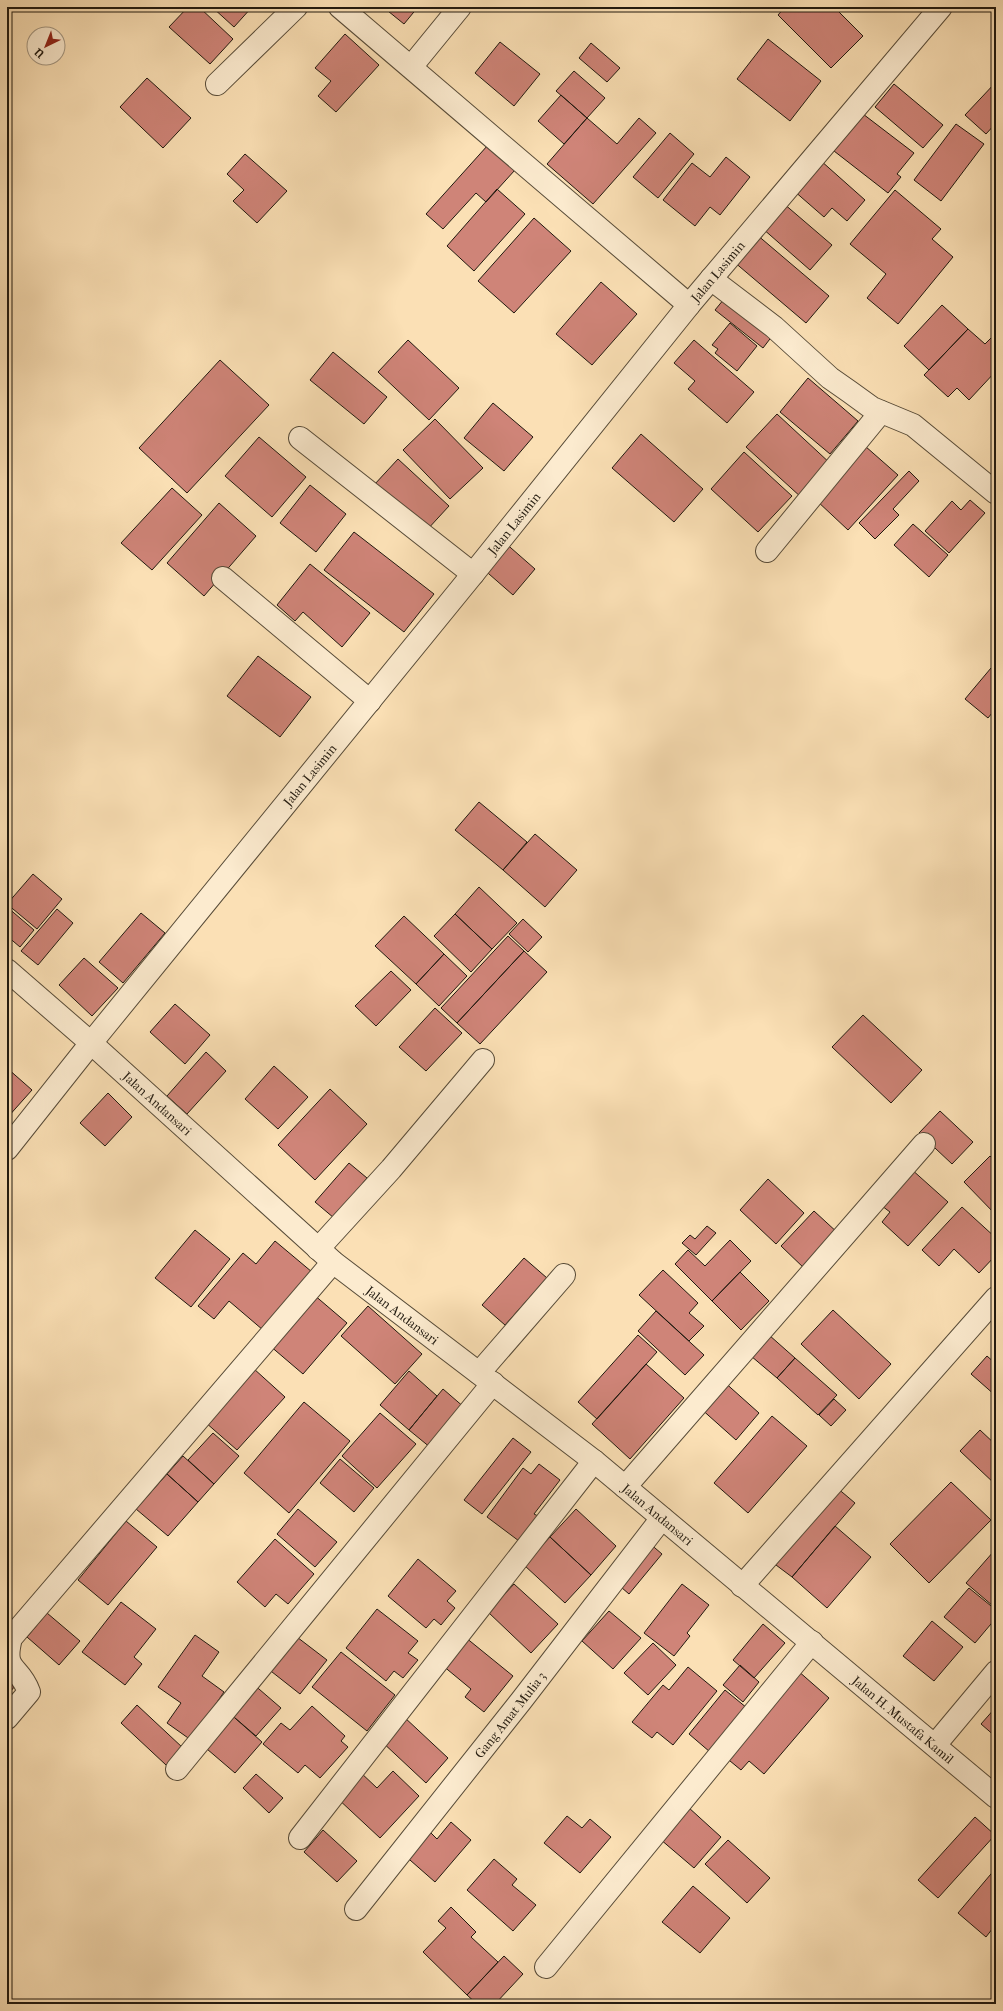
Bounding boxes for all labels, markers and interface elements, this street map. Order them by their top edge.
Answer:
north arrow [26,26,66,66]
text: U [32,45,48,61]
street label: Jalan Lasimin [687,238,748,306]
street label: Jalan Lasimin [484,489,544,558]
street label: Jalan Lasimin [280,741,340,810]
street label: Jalan Andansari [119,1068,195,1139]
street label: Jalan Andansari [362,1282,442,1348]
street label: Jalan Andansari [618,1480,696,1549]
street label: Gang Amat Mulia 3 [472,1669,549,1761]
street label: Jalan H. Mustafa Kamil [848,1673,957,1767]

